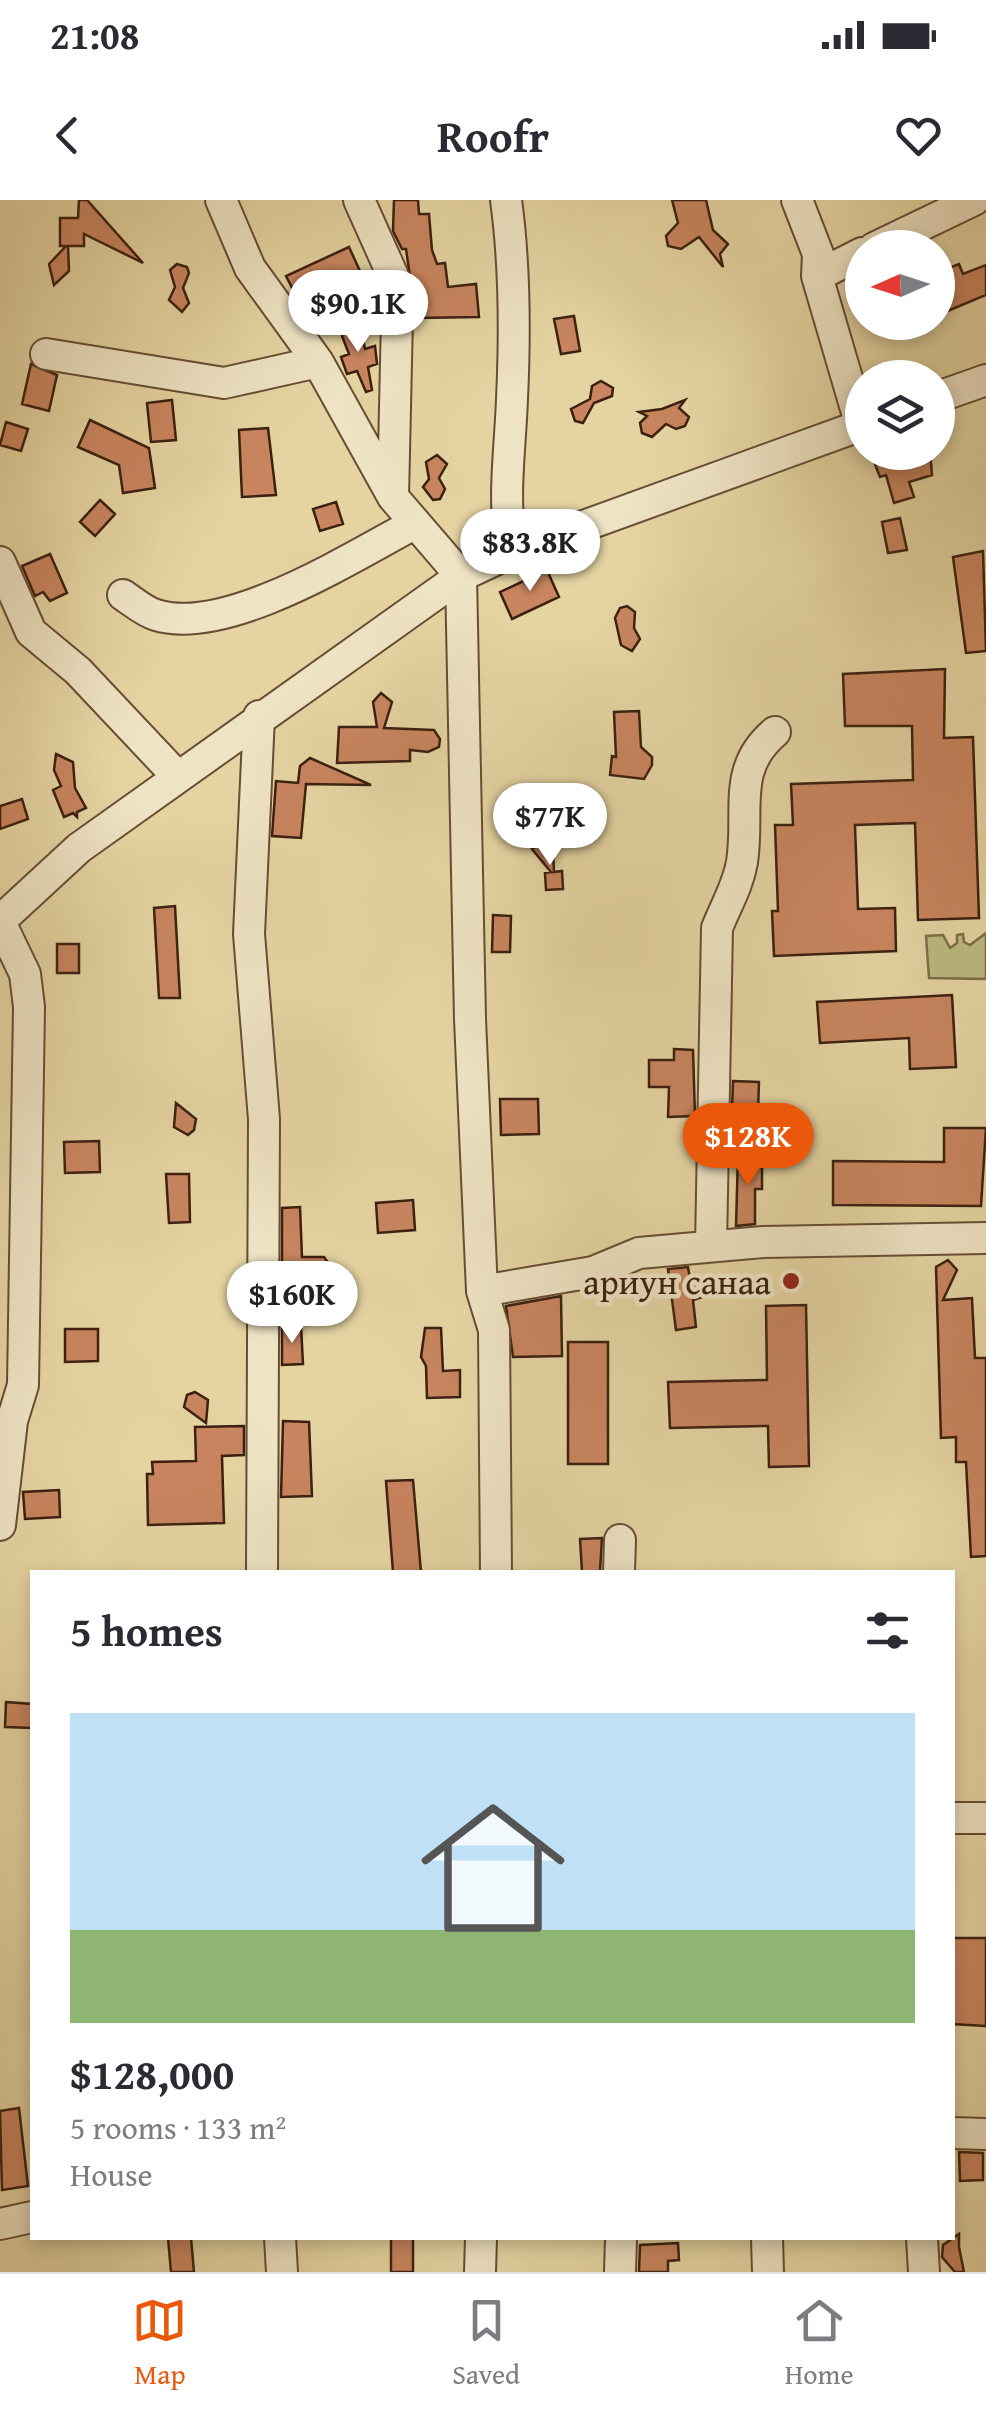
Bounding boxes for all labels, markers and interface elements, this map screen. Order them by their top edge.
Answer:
text: 21:08 [50,7,140,63]
text: Roofr [437,103,549,168]
icon: back [40,108,95,163]
icon: heart [891,108,946,163]
north arrow [845,230,955,340]
map controls [845,230,955,470]
pin: $90.1K [277,270,439,355]
text: $90.1K [310,279,406,326]
button: layers [845,360,955,470]
pin: $83.8K [449,509,611,594]
text: $83.8K [482,518,578,565]
pin: $77K [491,783,609,868]
text: $77K [515,792,585,839]
pin: $128K [678,1103,818,1188]
text: $128K [705,1112,791,1159]
place label: ариун санаа [583,1256,771,1307]
pin: $160K [222,1261,362,1346]
text: $160K [249,1270,335,1317]
marker: ариун санаа [780,1270,802,1292]
text: 5 homes [70,1600,223,1661]
icon: filters [860,1603,915,1658]
icon: home [403,1778,583,1958]
text: $128,000 [70,2043,234,2104]
text: 5 rooms · 133 m² [70,2104,286,2151]
text: House [70,2151,153,2198]
tab: Map [132,2293,187,2394]
tab: Saved [452,2293,520,2394]
tab: Home [785,2293,854,2394]

